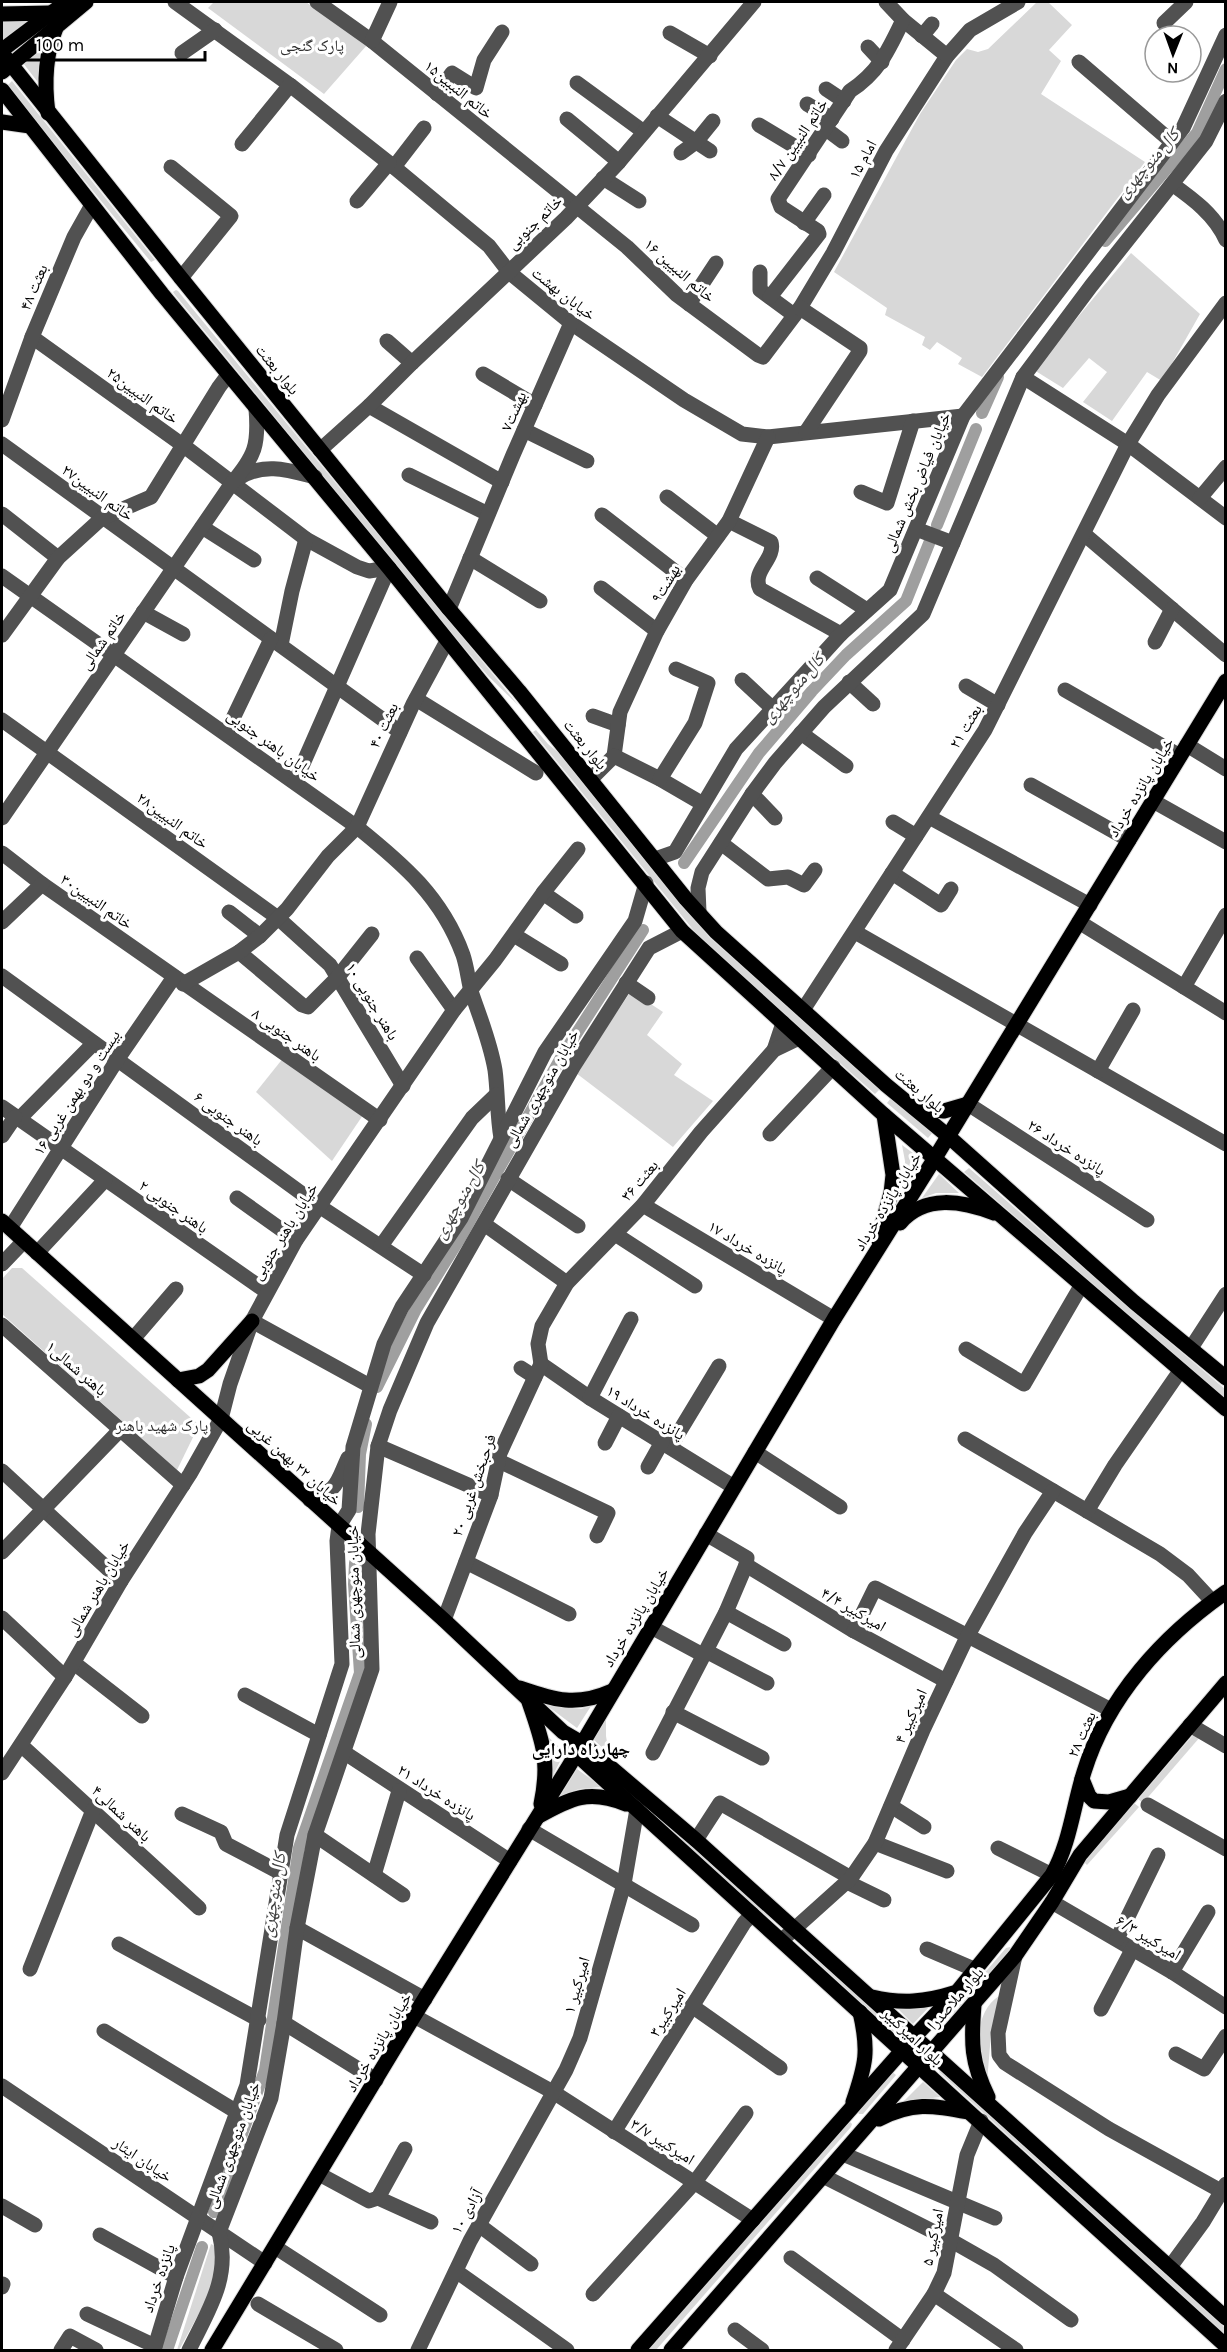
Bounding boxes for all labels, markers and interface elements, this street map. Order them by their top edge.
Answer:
scale bar [27,24,206,62]
north arrow [1143,24,1203,84]
text: 100 m [36,34,84,56]
park label: پارک گنجی [280,36,344,56]
street label: خاتم النببین۱۵ [420,56,497,124]
text: N [1167,59,1179,78]
street label: خاتم النبیین ۸/۷ [763,95,833,184]
water label: کال منوچهری [1112,121,1187,202]
street label: امام ۱۵ [844,137,881,182]
street label: خاتم جنوبی [503,191,567,254]
street label: خاتم النبیین ۱۶ [640,234,719,307]
street label: بعثت ۴۸ [15,261,52,313]
street label: خیابان بهشت [527,263,599,325]
street label: بلوار بعثت [252,340,304,398]
street label: خاتم النبیین۲۵ [103,363,182,429]
street label: بهشت۷ [496,388,531,434]
street label: خیابان فیاض بخش شمالی [878,409,955,555]
street label: خاتم النبیین۲۷ [58,460,137,526]
street label: بهشت۹ [647,561,684,606]
street label: خاتم شمالی [75,607,130,674]
water label: کال منوچهری [757,646,832,727]
street label: بعثت ۴۰ [365,699,402,751]
street label: بعثت ۲۱ [945,701,986,752]
street label: خیابان باهنر جنوبی [223,705,324,786]
street label: بلوار بعثت [560,715,612,773]
street label: خیابان پانزده خرداد [1103,734,1178,841]
street label: خاتم النبیین۲۸ [133,788,212,854]
street label: خاتم النبیین۳۰ [56,870,136,934]
street label: باهنر جنوبی ۱۰ [341,959,403,1044]
street label: باهنر جنوبی ۸ [248,1004,325,1066]
street label: بیست و دو بهمن غربی ۱۶ [29,1026,125,1159]
street label: خیابان منوچهری شمالی [500,1026,584,1151]
street label: بلوار بعثت [891,1064,949,1117]
street label: باهنر جنوبی ۶ [190,1087,267,1150]
street label: پانزده خرداد ۲۶ [1024,1115,1110,1180]
street label: خیابان پانزده خرداد [850,1148,926,1255]
water label: کال منوچهری [428,1155,492,1242]
street label: بعثت ۳۶ [617,1156,662,1205]
street label: باهنر جنوبی ۲ [135,1176,212,1238]
street label: خیابان باهنر جنوبی [247,1179,323,1284]
street label: پانزده خرداد ۱۷ [705,1216,791,1279]
street label: باهنر شمالی۱ [42,1337,111,1401]
street label: پانزده خرداد ۱۹ [603,1381,689,1444]
street label: خیابان ۲۲ بهمن غربی [243,1415,346,1510]
park label: پارک شهید باهنر [115,1416,209,1435]
street label: فرحبخش غربی ۲۰ [447,1432,501,1539]
street label: خیابان منوچهری شمالی [343,1525,365,1659]
street label: خیابان باهنر شمالی [61,1537,134,1640]
street label: خیابان پانزده خرداد [598,1564,673,1671]
street label: امیرکبیر ۴/۴ [818,1583,890,1636]
street label: امیرکبیر ۴ [890,1686,931,1746]
street label: بعثت ۲۸ [1063,1708,1100,1760]
district label: چهارراه دارایی [532,1738,630,1760]
street label: پانزده خرداد ۲۱ [394,1760,480,1825]
street label: باهنر شمالی۴ [87,1781,155,1846]
water label: کال منوچهری [255,1848,291,1939]
street label: امیرکبیر ۶/۳ [1113,1911,1184,1964]
street label: امیرکبیر ۱ [559,1955,594,2016]
street label: بلوار ملاصدرا [923,1963,988,2034]
street label: امیرکبیر۳ [645,1984,690,2040]
street label: خیابان پانزده خرداد [341,1989,416,2096]
street label: بلوار امیرکبیر [877,2003,947,2069]
street label: خیابان منوچهری شمالی [201,2079,265,2211]
street label: امیرکبیر ۳/۷ [627,2114,698,2169]
street label: خیابان ایثار [108,2132,176,2187]
street label: آزادی ۱۰ [446,2185,488,2238]
street label: امیرکبیر ۵ [918,2207,947,2267]
street label: پانزده خرداد [138,2241,179,2315]

